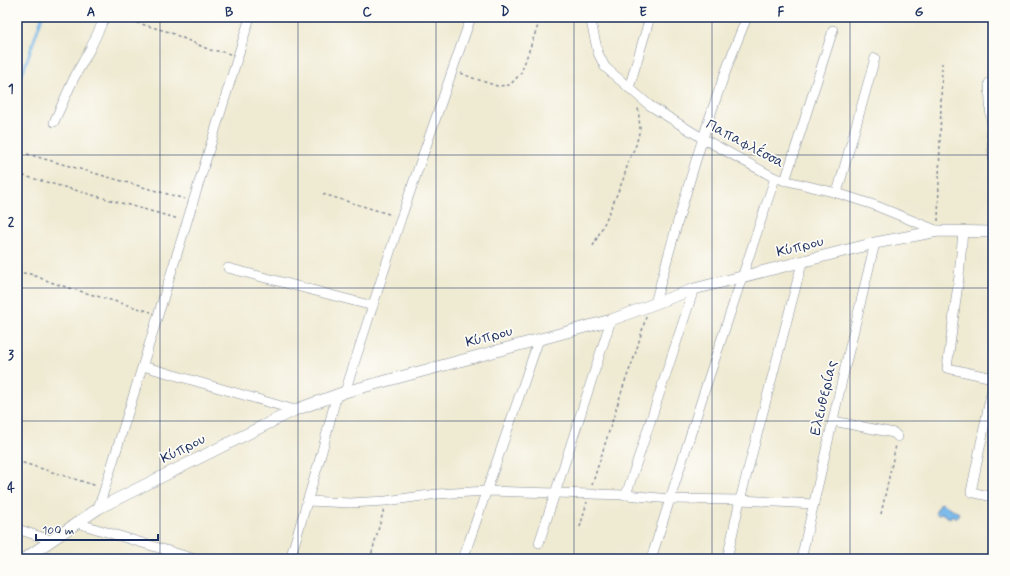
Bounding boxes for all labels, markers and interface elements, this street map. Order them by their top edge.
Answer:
text: A [87,4,95,21]
text: B [225,4,234,21]
text: C [362,4,372,21]
text: D [501,4,510,21]
text: E [639,4,647,21]
text: F [778,4,785,21]
text: G [915,4,924,21]
text: 1 [8,81,14,98]
street label: Παπαφλέσσα [702,115,788,173]
text: 2 [8,214,15,231]
street label: Κύπρου [774,231,826,263]
street label: Κύπρου [463,321,515,353]
text: 3 [8,347,14,364]
street label: Ελευθερίας [806,358,842,438]
street label: Κύπρου [157,429,209,469]
text: 4 [7,480,15,497]
scale bar [36,516,158,542]
text: 100 m [42,523,74,539]

